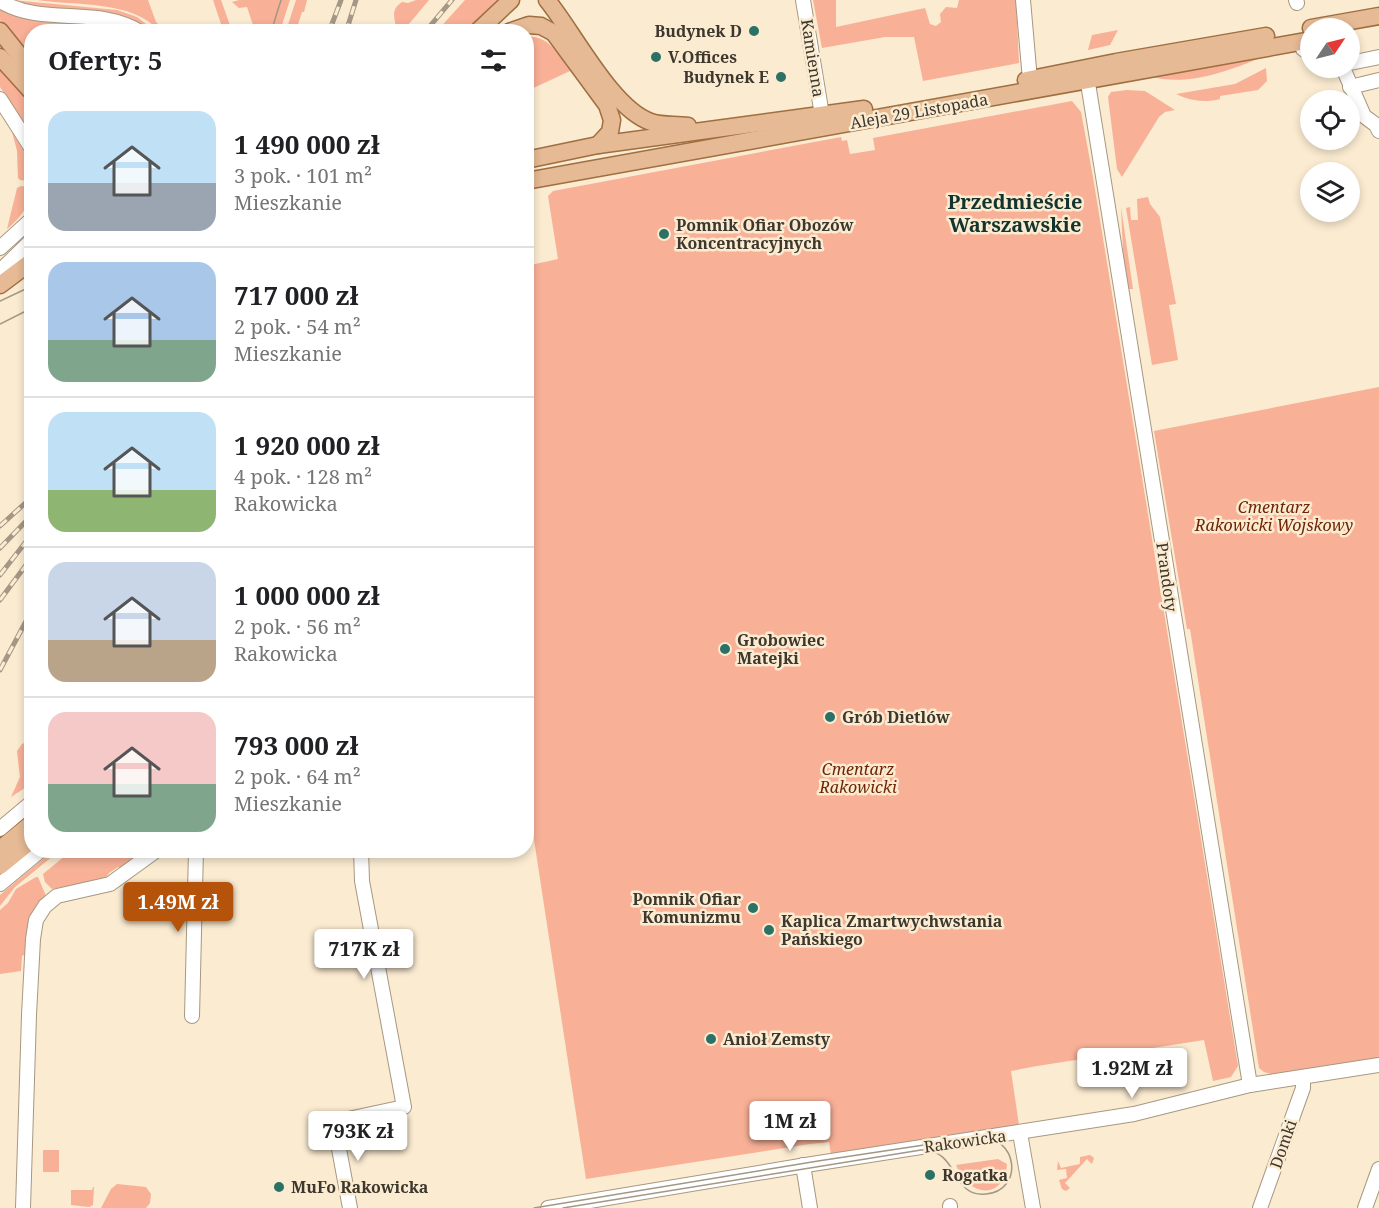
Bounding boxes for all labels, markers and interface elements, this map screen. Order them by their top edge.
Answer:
street label: Kamienna [796,17,830,99]
north arrow [1300,18,1360,78]
map controls [1300,18,1360,222]
place label: Budynek D [654,20,742,42]
marker: Budynek D [747,24,761,38]
text: Oferty: 5 [48,42,162,78]
icon: filters [477,44,510,77]
place label: V.Offices [668,46,737,68]
marker: V.Offices [649,50,663,64]
place label: Budynek E [683,66,769,88]
marker: Budynek E [774,70,788,84]
street label: Aleja 29 Listopada [848,88,990,134]
button: locate [1300,90,1360,150]
text: 1 490 000 zł [234,126,380,162]
icon: home [96,135,168,207]
text: 3 pok. · 101 m² [234,162,372,189]
button: layers [1300,162,1360,222]
district label: Przedmieście Warszawskie [947,188,1083,238]
text: Mieszkanie [234,189,342,216]
place label: Pomnik Ofiar Obozów Koncentracyjnych [676,214,854,254]
marker: Pomnik Ofiar Obozów Koncentracyjnych [657,227,671,241]
text: 717 000 zł [234,277,359,313]
icon: home [96,286,168,358]
text: 2 pok. · 54 m² [234,313,361,340]
text: Mieszkanie [234,340,342,367]
text: 1 920 000 zł [234,427,380,463]
icon: home [96,436,168,508]
text: 4 pok. · 128 m² [234,463,372,490]
text: Rakowicka [234,490,338,517]
park label: Cmentarz Rakowicki Wojskowy [1194,496,1353,536]
street label: Prandoty [1151,541,1183,614]
text: 1 000 000 zł [234,577,380,613]
icon: home [96,586,168,658]
text: 2 pok. · 56 m² [234,613,361,640]
place label: Grobowiec Matejki [737,629,825,669]
text: Rakowicka [234,640,338,667]
marker: Grobowiec Matejki [718,642,732,656]
place label: Grób Dietlów [842,706,950,728]
marker: Grób Dietlów [823,710,837,724]
text: 793 000 zł [234,727,359,763]
icon: home [96,736,168,808]
park label: Cmentarz Rakowicki [818,758,897,798]
text: 2 pok. · 64 m² [234,763,361,790]
text: Mieszkanie [234,790,342,817]
pin: 1.49M zł [116,882,240,933]
text: 1.49M zł [137,888,219,915]
place label: Pomnik Ofiar Komunizmu [632,888,742,928]
marker: Pomnik Ofiar Komunizmu [746,901,760,915]
place label: Kaplica Zmartwychwstania Pańskiego [781,910,1003,950]
marker: Kaplica Zmartwychwstania Pańskiego [762,923,776,937]
pin: 717K zł [309,929,419,980]
text: 717K zł [328,935,400,962]
place label: Anioł Zemsty [723,1028,831,1050]
marker: Anioł Zemsty [704,1032,718,1046]
pin: 1.92M zł [1070,1048,1194,1099]
text: 1.92M zł [1091,1054,1173,1081]
pin: 1M zł [748,1101,832,1152]
text: 1M zł [763,1107,817,1134]
pin: 793K zł [303,1111,413,1162]
text: 793K zł [322,1117,394,1144]
street label: Domki [1264,1117,1302,1171]
street label: Rakowicka [922,1124,1008,1158]
place label: Rogatka [942,1164,1008,1186]
marker: Rogatka [923,1168,937,1182]
place label: MuFo Rakowicka [291,1176,429,1198]
marker: MuFo Rakowicka [272,1180,286,1194]

